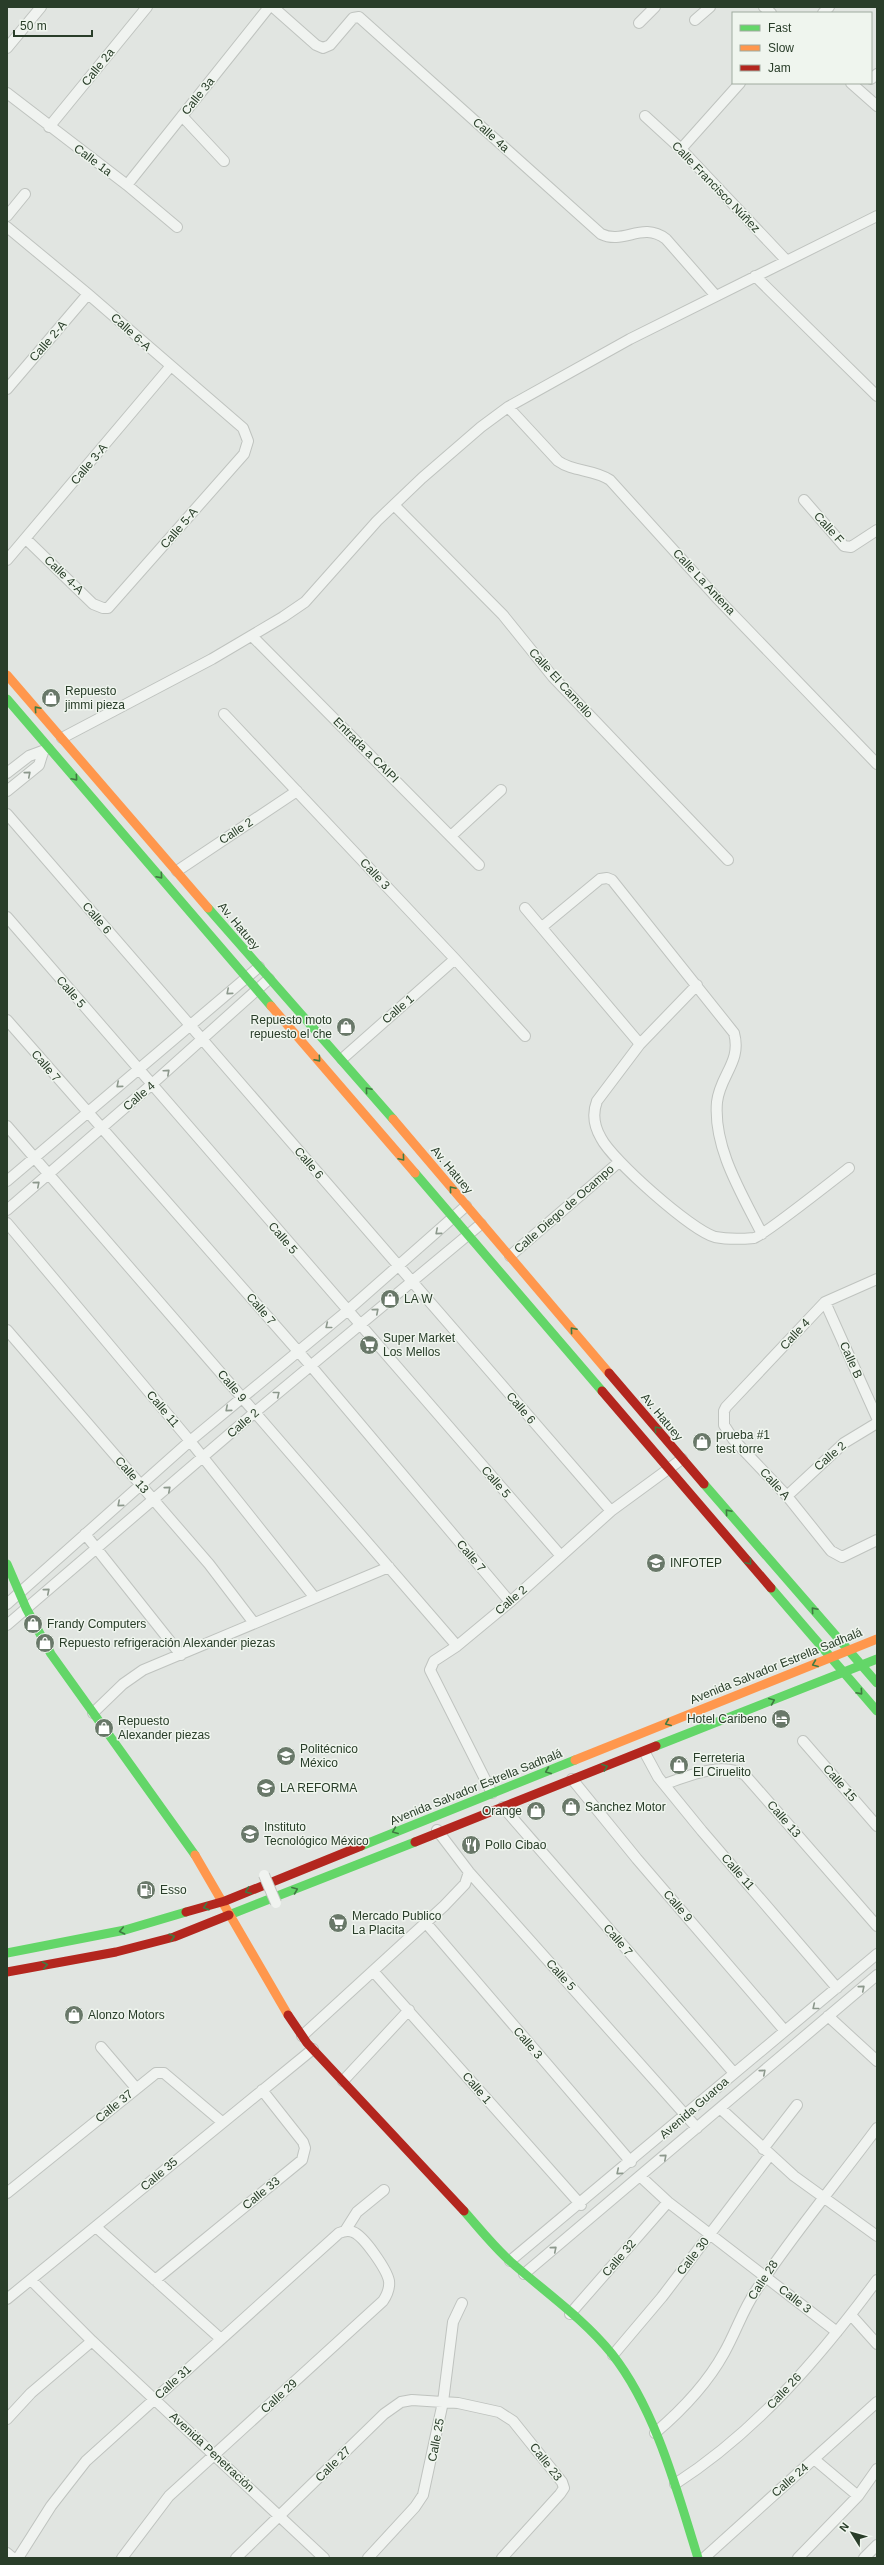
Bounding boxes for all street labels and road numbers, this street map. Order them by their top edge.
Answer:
street label: Calle 2a [79,45,117,89]
street label: Calle 3a [179,74,217,118]
street label: Calle 4a [470,115,512,155]
street label: Calle Francisco Núñez [669,139,763,235]
street label: Calle 1a [71,141,115,179]
street label: Calle 6-A [108,310,154,354]
street label: Calle 2-A [27,318,69,364]
street label: Calle 3-A [68,441,110,487]
street label: Calle 5-A [158,505,200,551]
street label: Calle F [811,509,847,547]
street label: Calle La Antena [670,546,738,618]
street label: Calle 4-A [41,553,87,597]
street label: Calle El Camello [526,645,596,721]
street label: Entrada a CAIPI [330,714,402,786]
street label: Calle 2 [217,815,256,847]
street label: Calle 3 [357,856,393,893]
street label: Calle 6 [79,899,115,937]
street label: Av. Hatuey [215,899,263,953]
street label: Calle 5 [53,973,89,1011]
street label: Calle 1 [379,991,417,1027]
street label: Calle 7 [28,1047,64,1085]
street label: Calle 4 [120,1078,158,1114]
street label: Av. Hatuey [428,1143,476,1197]
street label: Calle 6 [291,1144,327,1182]
street label: Calle Diego de Ocampo [511,1162,617,1256]
street label: Calle 5 [265,1219,301,1257]
street label: Calle 7 [243,1290,279,1328]
street label: Calle 4 [777,1315,813,1352]
street label: Calle B [837,1339,865,1381]
street label: Calle 9 [215,1367,250,1405]
street label: Calle 11 [144,1388,182,1430]
street label: Calle 6 [503,1389,539,1427]
street label: Av. Hatuey [638,1390,686,1444]
street label: Calle 2 [224,1405,262,1441]
street label: Calle 2 [811,1438,849,1474]
street label: Calle 13 [112,1454,152,1496]
street label: Calle 5 [478,1463,514,1501]
street label: Calle A [757,1465,793,1503]
street label: Calle 7 [454,1537,489,1575]
street label: Calle 2 [492,1582,530,1618]
street label: Avenida Salvador Estrella Sadhalá [688,1625,864,1707]
street label: Avenida Salvador Estrella Sadhalá [388,1746,564,1828]
street label: Calle 15 [820,1762,860,1804]
street label: Calle 13 [764,1798,804,1840]
street label: Calle 11 [719,1851,758,1893]
street label: Calle 9 [660,1887,696,1925]
street label: Calle 7 [600,1921,636,1959]
street label: Calle 5 [543,1956,579,1994]
street label: Calle 3 [510,2024,546,2062]
street label: Calle 1 [459,2069,495,2107]
street label: Avenida Guaroa [657,2074,731,2142]
street label: Calle 37 [92,2087,136,2125]
street label: Calle 35 [138,2154,181,2194]
street label: Calle 33 [239,2174,283,2212]
street label: Calle 30 [674,2234,712,2278]
street label: Calle 32 [599,2237,639,2279]
street label: Calle 28 [745,2257,781,2302]
street label: Calle 3 [776,2282,814,2316]
street label: Calle 31 [152,2362,194,2402]
street label: Calle 26 [764,2370,804,2412]
street label: Calle 29 [258,2376,300,2416]
street label: Avenida Penetración [167,2409,257,2495]
street label: Calle 25 [425,2417,447,2463]
street label: Calle 23 [527,2440,565,2484]
street label: Calle 27 [312,2443,354,2485]
street label: Calle 24 [769,2460,811,2500]

